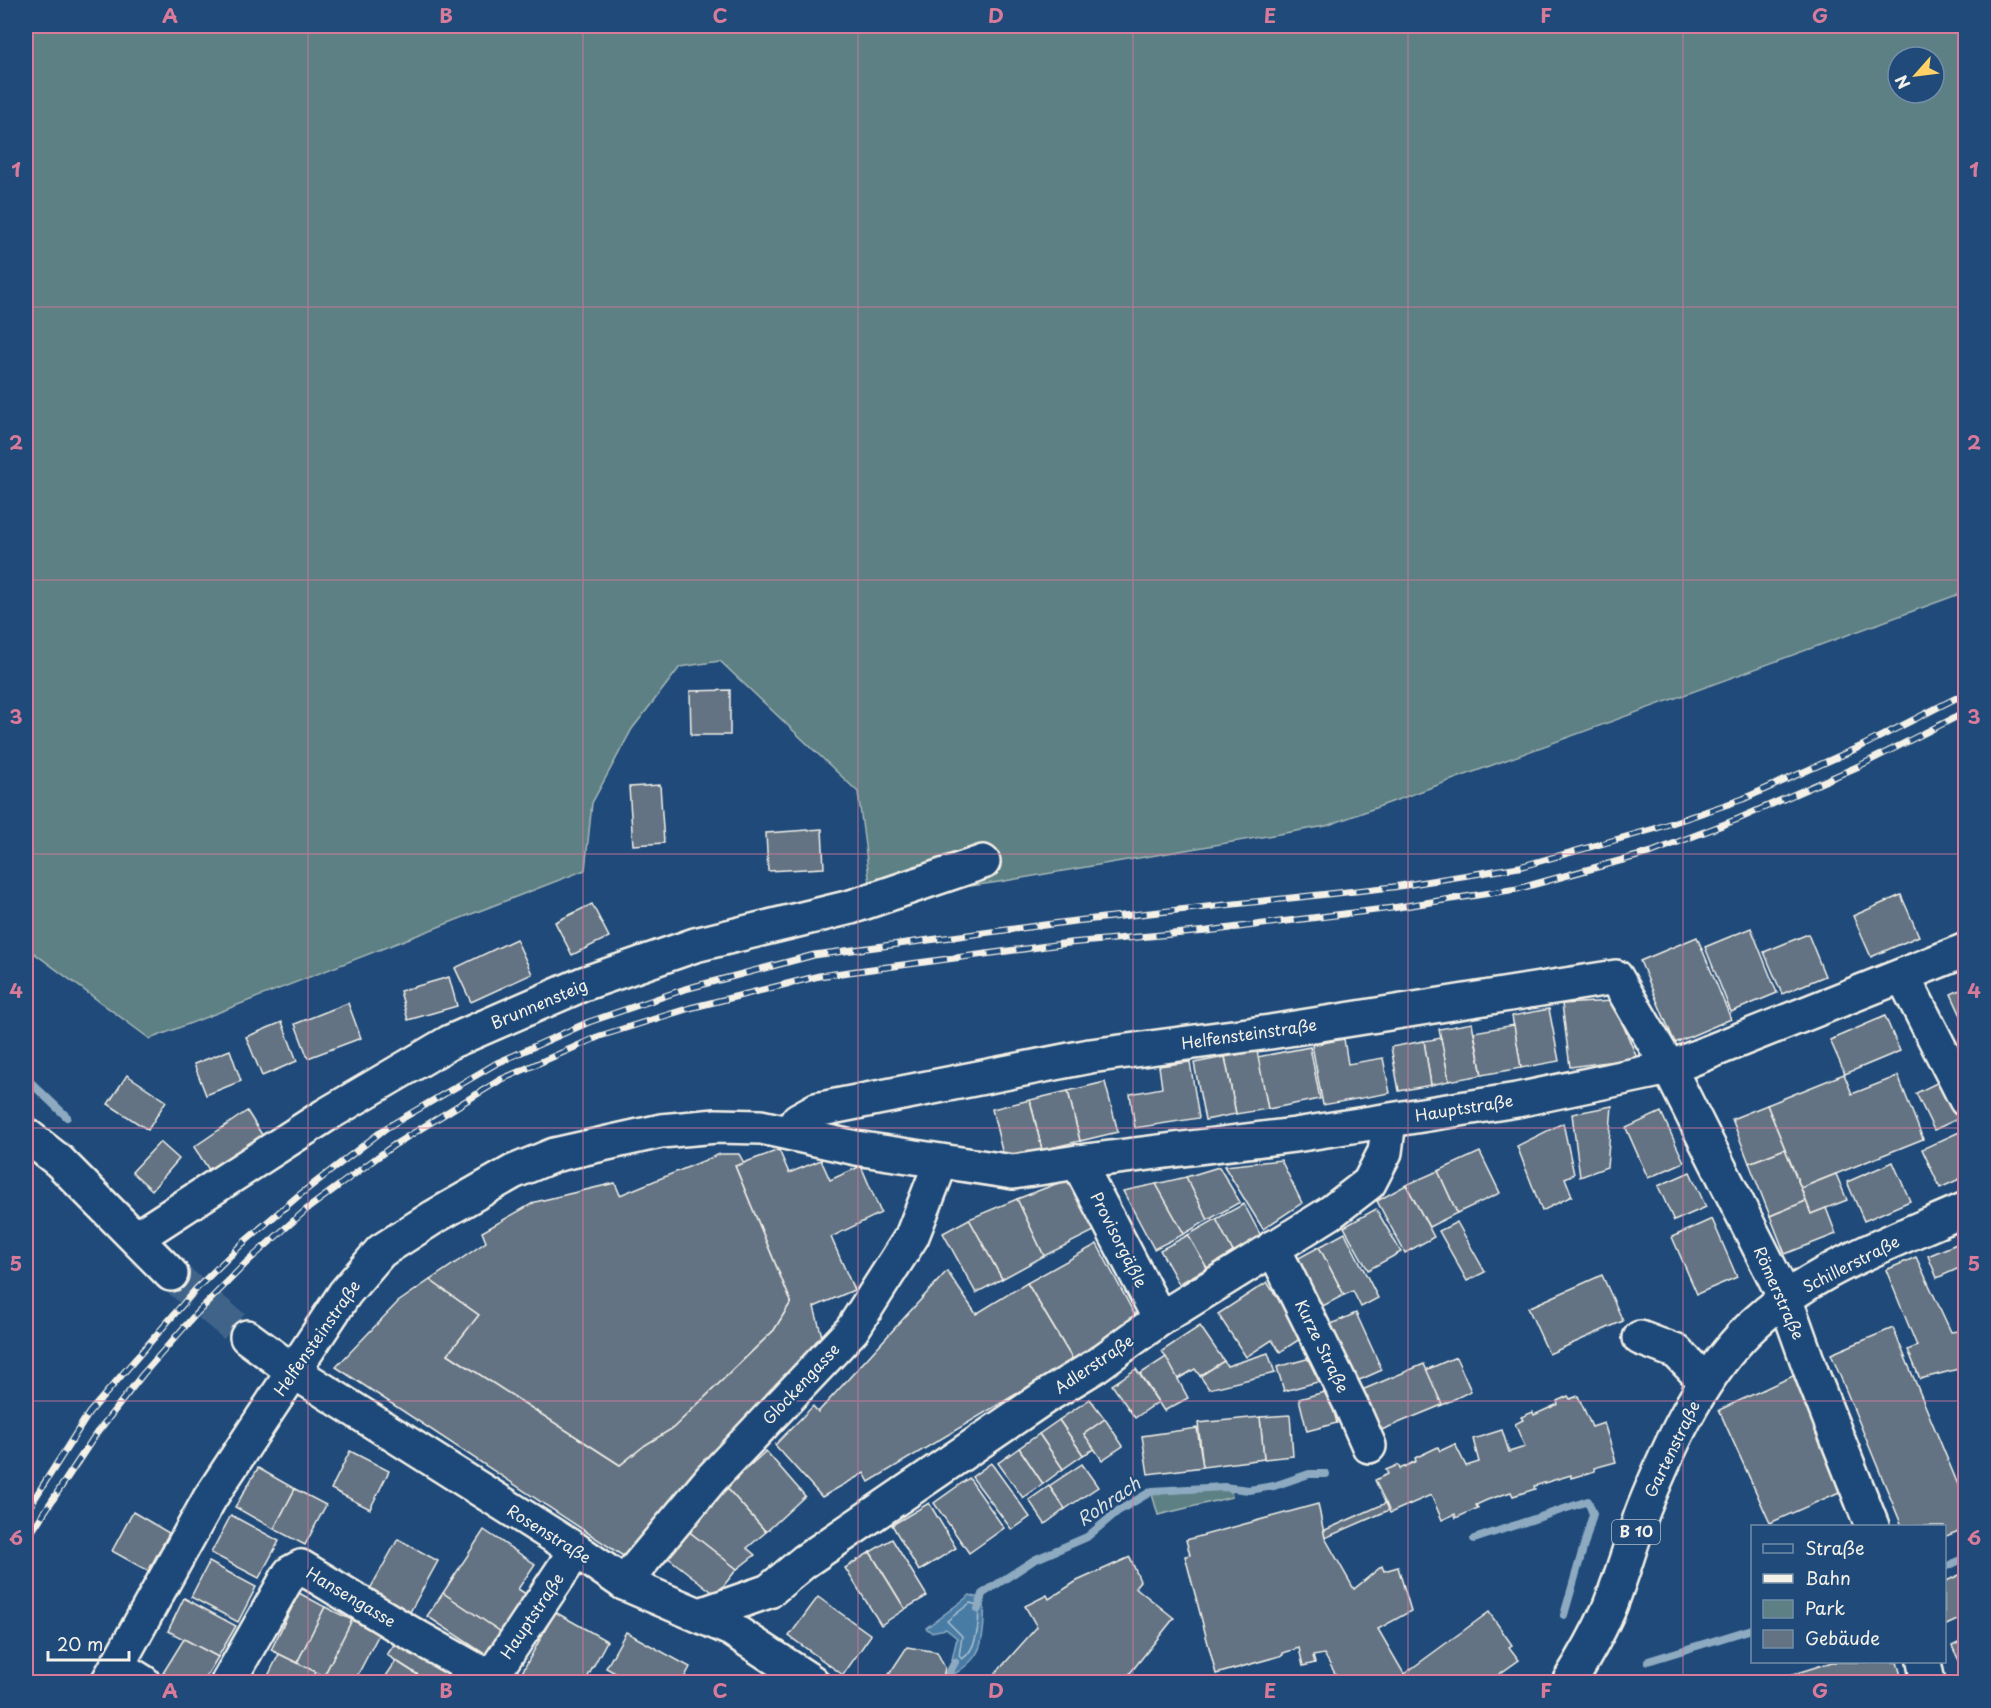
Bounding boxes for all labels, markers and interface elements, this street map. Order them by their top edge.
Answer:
text: A [162,0,178,30]
text: B [439,0,453,30]
text: C [712,0,728,30]
text: D [988,0,1004,30]
text: E [1264,0,1276,30]
text: F [1540,0,1552,30]
text: G [1812,0,1828,30]
north arrow [1886,45,1946,105]
text: N [1888,71,1915,94]
text: 1 [11,154,21,184]
text: 1 [1969,154,1979,184]
text: 2 [9,427,23,457]
text: 2 [1967,427,1981,457]
text: 3 [9,701,23,731]
text: 3 [1967,701,1981,731]
street label: Brunnensteig [487,972,591,1034]
text: 4 [9,975,23,1005]
text: 4 [1967,975,1981,1005]
street label: Helfensteinstraße [1180,1012,1318,1054]
street label: Hauptstraße [1413,1087,1515,1127]
street label: Provisorgäßle [1085,1187,1154,1292]
street label: Schillerstraße [1798,1228,1903,1298]
street label: Römerstraße [1749,1242,1811,1343]
text: 5 [10,1248,22,1278]
text: 5 [1968,1248,1980,1278]
street label: Helfensteinstraße [267,1275,365,1400]
street label: Kurze Straße [1290,1295,1356,1396]
street label: Adlerstraße [1049,1328,1138,1399]
street label: Glockengasse [756,1337,845,1430]
street label: Gartenstraße [1637,1396,1705,1501]
water label: Rohrach [1071,1469,1146,1532]
street label: Rosenstraße [503,1498,596,1569]
road number: B 10 [1612,1520,1660,1544]
text: 6 [9,1522,23,1552]
text: 6 [1967,1522,1981,1552]
legend [1751,1525,1946,1663]
text: Straße [1805,1534,1865,1561]
street label: Hansengasse [302,1560,401,1632]
text: Bahn [1805,1564,1851,1591]
street label: Hauptstraße [494,1568,569,1663]
text: Park [1805,1594,1845,1621]
scale bar [48,1624,129,1662]
text: Gebäude [1805,1624,1880,1651]
text: 20 m [57,1630,103,1657]
text: A [162,1675,178,1705]
text: B [439,1675,453,1705]
text: C [712,1675,728,1705]
text: D [988,1675,1004,1705]
text: E [1264,1675,1276,1705]
text: F [1540,1675,1552,1705]
text: G [1812,1675,1828,1705]

